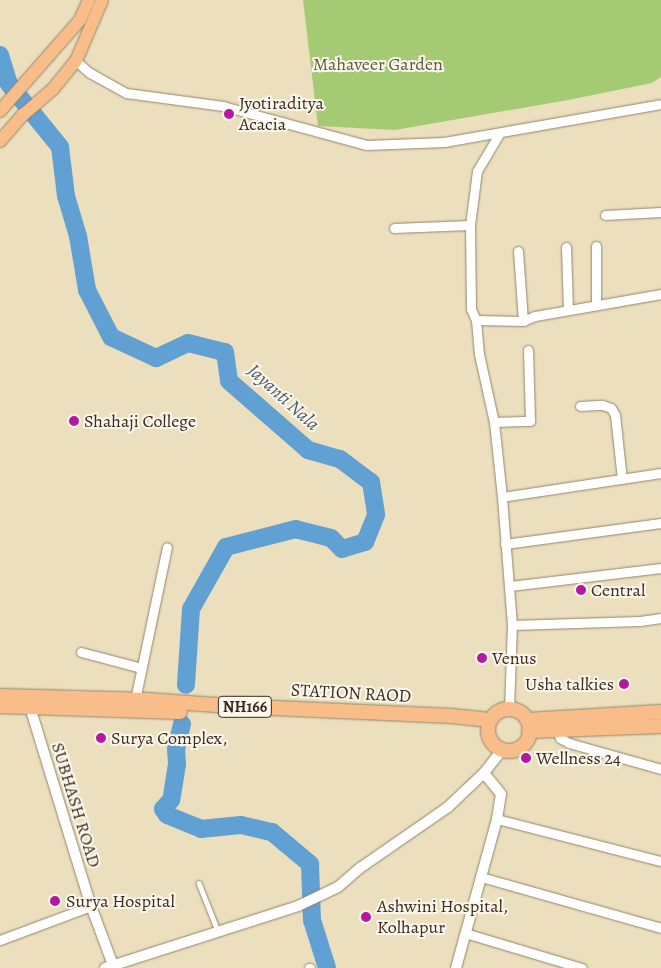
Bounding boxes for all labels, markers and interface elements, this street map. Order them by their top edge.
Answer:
park label: Mahaveer Garden [313,53,443,75]
place label: Jyotiraditya Acacia [239,93,324,136]
marker: Jyotiraditya Acacia [223,108,235,120]
water label: Jayanti Nala [242,360,324,436]
place label: Shahaji College [84,410,196,432]
marker: Shahaji College [68,415,80,427]
place label: Central [591,579,645,601]
marker: Central [575,584,587,596]
place label: Venus [492,647,537,669]
marker: Venus [476,652,488,664]
place label: Usha talkies [525,673,614,695]
marker: Usha talkies [618,678,630,690]
street label: STATION RAOD [290,679,412,707]
road number: NH166 [218,694,272,720]
place label: Surya Complex, [111,727,227,749]
marker: Surya Complex, [95,732,107,744]
street label: SUBHASH ROAD [47,740,105,870]
place label: Wellness 24 [536,747,621,769]
marker: Wellness 24 [520,752,532,764]
place label: Surya Hospital [66,890,175,912]
marker: Surya Hospital [48,894,62,908]
place label: Ashwini Hospital, Kolhapur [377,896,508,939]
marker: Ashwini Hospital, Kolhapur [359,910,373,924]

